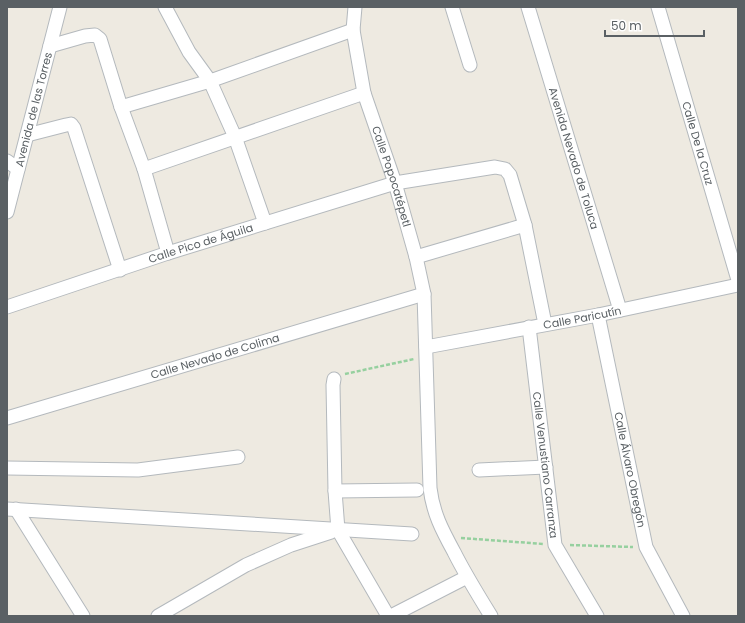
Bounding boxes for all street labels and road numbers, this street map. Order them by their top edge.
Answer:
street label: Avenida de las Torres [11,50,56,168]
street label: Avenida Nevado de Toluca [545,85,603,231]
street label: Calle De la Cruz [678,100,718,187]
street label: Calle Popocatépetl [368,124,415,229]
street label: Calle Pico de Águila [146,219,255,267]
street label: Calle Paricutín [542,302,623,333]
street label: Calle Nevado de Colima [149,329,281,383]
street label: Calle Venustiano Carranza [529,391,562,539]
street label: Calle Álvaro Obregón [610,411,650,529]

